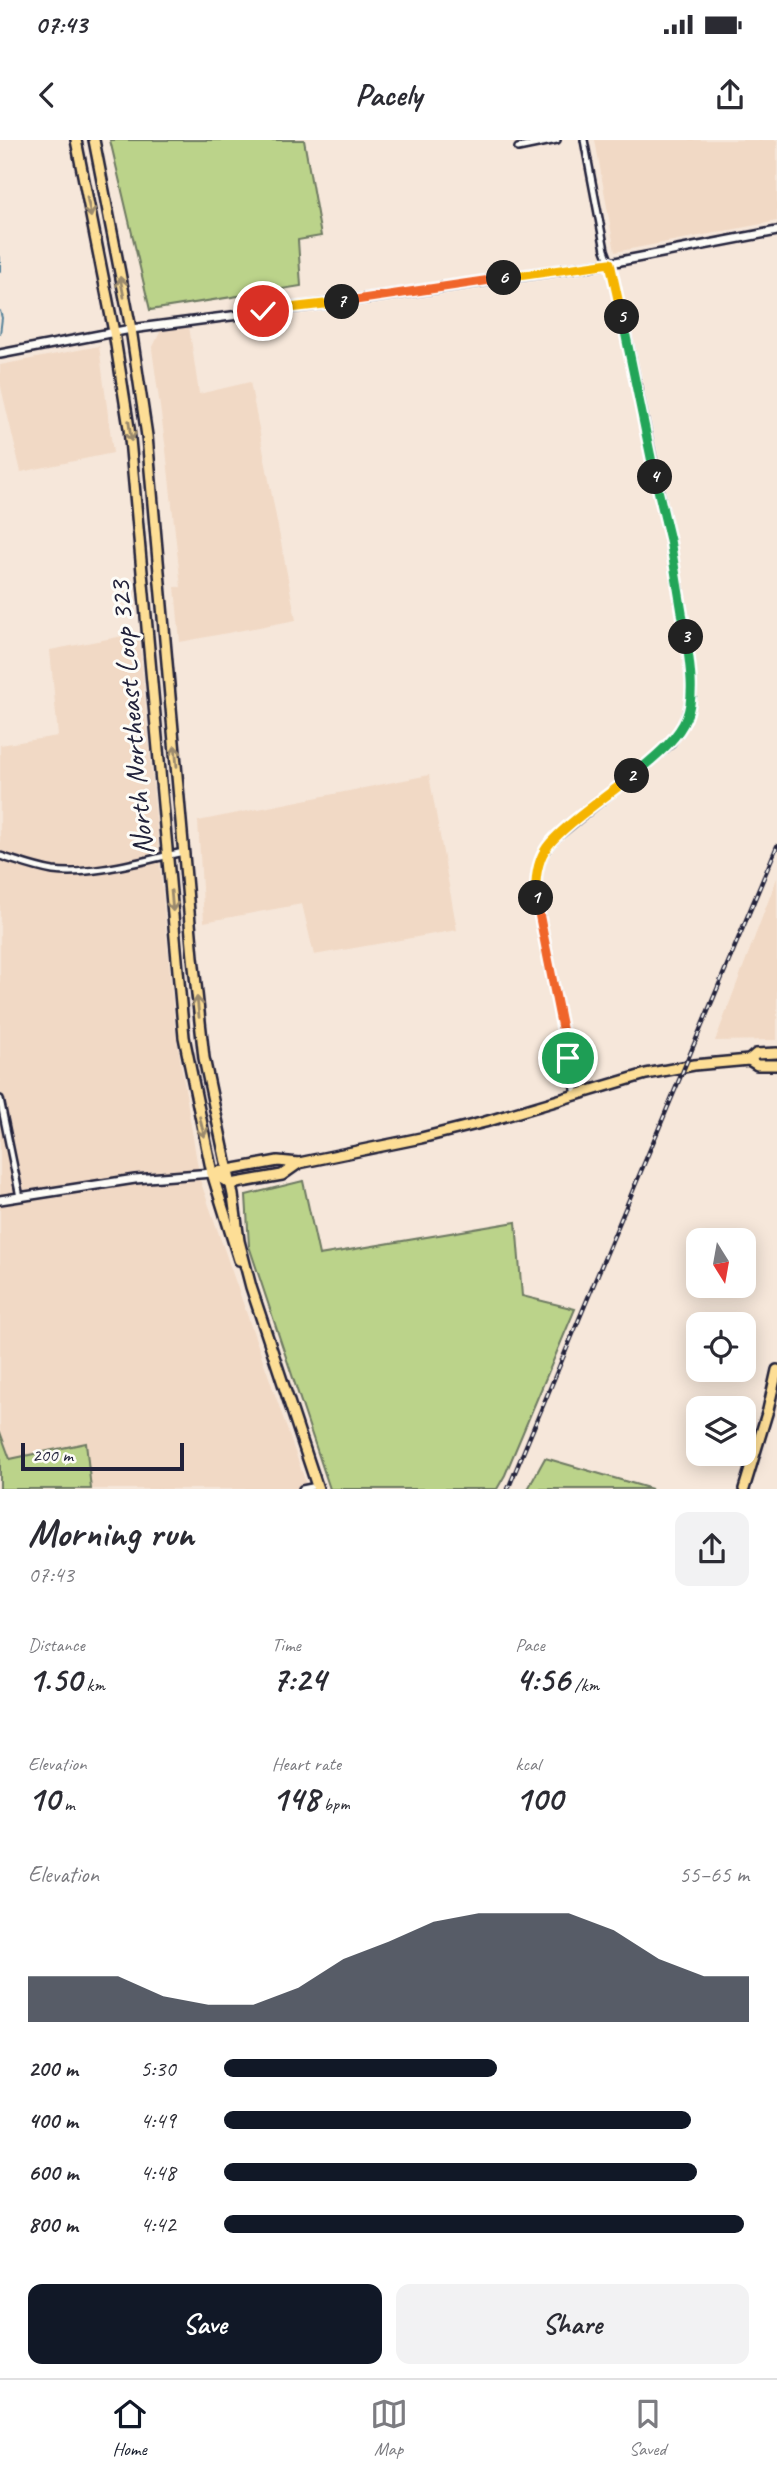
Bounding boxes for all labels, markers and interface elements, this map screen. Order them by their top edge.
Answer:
text: 07:43 [35,8,87,41]
text: Pacely [355,74,422,115]
icon: back [28,76,66,114]
icon: share [711,76,749,114]
one-way arrow [83,195,97,218]
pin: 6 [486,260,522,296]
text: 6 [499,265,508,289]
one-way arrow [115,276,129,299]
pin [233,281,293,341]
pin: 7 [324,284,360,320]
text: 7 [337,289,346,313]
icon: check [244,292,282,330]
pin: 5 [604,300,640,334]
text: 5 [617,304,626,328]
one-way arrow [123,419,136,442]
pin: 4 [638,460,672,494]
text: 4 [650,464,659,488]
street label: North Northeast Loop 323 [100,577,162,857]
pin: 3 [668,620,704,654]
text: 3 [681,624,690,648]
one-way arrow [169,745,182,768]
pin: 2 [614,758,650,794]
text: 2 [627,763,636,787]
pin: 1 [518,880,554,916]
text: 1 [531,885,540,909]
one-way arrow [166,890,179,912]
one-way arrow [191,996,204,1019]
pin [538,1028,598,1088]
icon: arrive [549,1039,587,1077]
one-way arrow [196,1115,209,1138]
north arrow [686,1228,756,1298]
map controls [686,1228,756,1466]
button: locate [686,1312,756,1382]
button: layers [686,1396,756,1466]
scale bar [21,1440,184,1472]
text: 200 m [32,1443,73,1467]
text: Morning run [28,1510,194,1557]
button: share [675,1512,749,1586]
text: 07:43 [28,1560,74,1589]
text: Distance [28,1633,85,1657]
text: Time [272,1633,301,1657]
text: Pace [515,1633,545,1657]
text: 1.50 [28,1657,82,1702]
text: 7:24 [272,1657,326,1702]
text: 4:56 [515,1657,570,1702]
text: km [82,1673,105,1697]
text: /km [570,1673,599,1697]
text: Elevation [28,1752,86,1776]
text: Heart rate [272,1752,341,1776]
text: kcal [515,1752,540,1776]
text: 10 [28,1776,60,1821]
text: 148 [272,1776,319,1821]
text: 100 [515,1776,563,1821]
text: m [60,1792,75,1816]
text: bpm [319,1792,350,1816]
text: Elevation [28,1860,99,1889]
text: 55–65 m [679,1860,749,1889]
text: 200 m [28,2054,78,2083]
text: 5:30 [140,2054,176,2083]
text: 400 m [28,2106,78,2135]
text: 4:49 [140,2106,176,2135]
text: 600 m [28,2158,78,2187]
text: 4:48 [140,2158,176,2187]
text: 800 m [28,2210,78,2239]
text: 4:42 [140,2210,176,2239]
button: Save [28,2284,382,2364]
button: Share [396,2284,749,2364]
tab: Home [111,2395,149,2461]
tab: Map [370,2395,408,2461]
tab: Saved [629,2395,667,2461]

